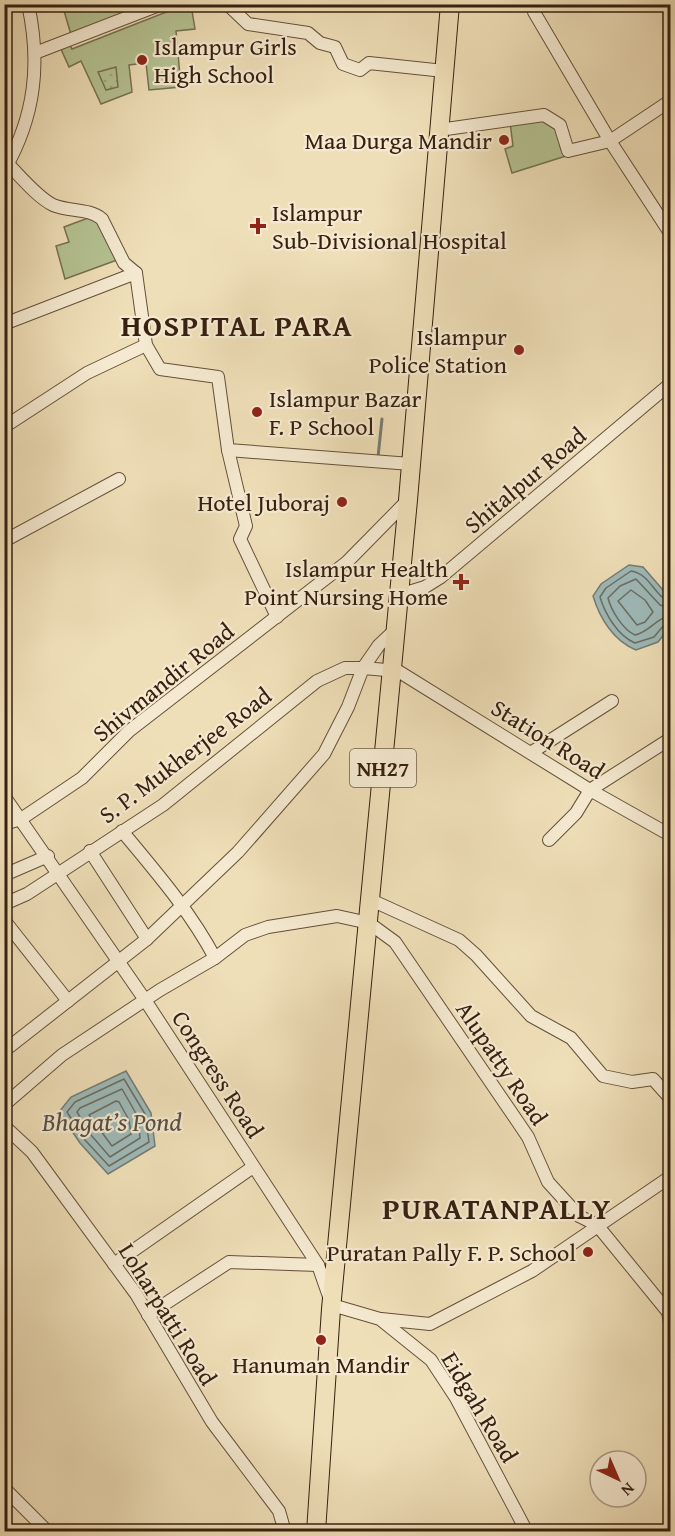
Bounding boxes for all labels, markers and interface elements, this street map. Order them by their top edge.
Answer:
place label: Islampur Girls High School [154,29,297,92]
marker: Islampur Girls High School [135,53,149,67]
place label: Maa Durga Mandir [304,123,492,158]
marker: Maa Durga Mandir [497,133,511,147]
place label: Islampur Sub-Divisional Hospital [272,195,507,258]
marker: Islampur Sub-Divisional Hospital [249,217,267,235]
district label: HOSPITAL PARA [121,303,353,347]
place label: Islampur Police Station [369,319,508,382]
marker: Islampur Police Station [512,343,526,357]
place label: Islampur Bazar F. P School [269,381,422,444]
marker: Islampur Bazar F. P School [250,405,264,419]
street label: Shitalpur Road [456,418,594,542]
place label: Hotel Juboraj [197,485,330,520]
marker: Hotel Juboraj [335,495,349,509]
place label: Islampur Health Point Nursing Home [244,551,449,614]
marker: Islampur Health Point Nursing Home [452,573,470,591]
street label: Shivmandir Road [85,614,241,750]
street label: S. P. Mukherjee Road [91,678,279,832]
street label: Station Road [484,690,612,788]
road number: NH27 [350,749,416,787]
street label: Alupatty Road [448,994,557,1132]
street label: Congress Road [164,1003,273,1145]
water label: Bhagat’s Pond [41,1102,182,1141]
district label: PURATANPALLY [382,1186,612,1230]
place label: Puratan Pally F. P. School [327,1235,576,1270]
street label: Loharpatti Road [110,1236,226,1392]
marker: Puratan Pally F. P. School [581,1245,595,1259]
marker: Hanuman Mandir [314,1333,328,1347]
street label: Eidgah Road [433,1345,527,1469]
place label: Hanuman Mandir [232,1347,410,1382]
north arrow [588,1449,648,1509]
text: N [616,1477,641,1502]

